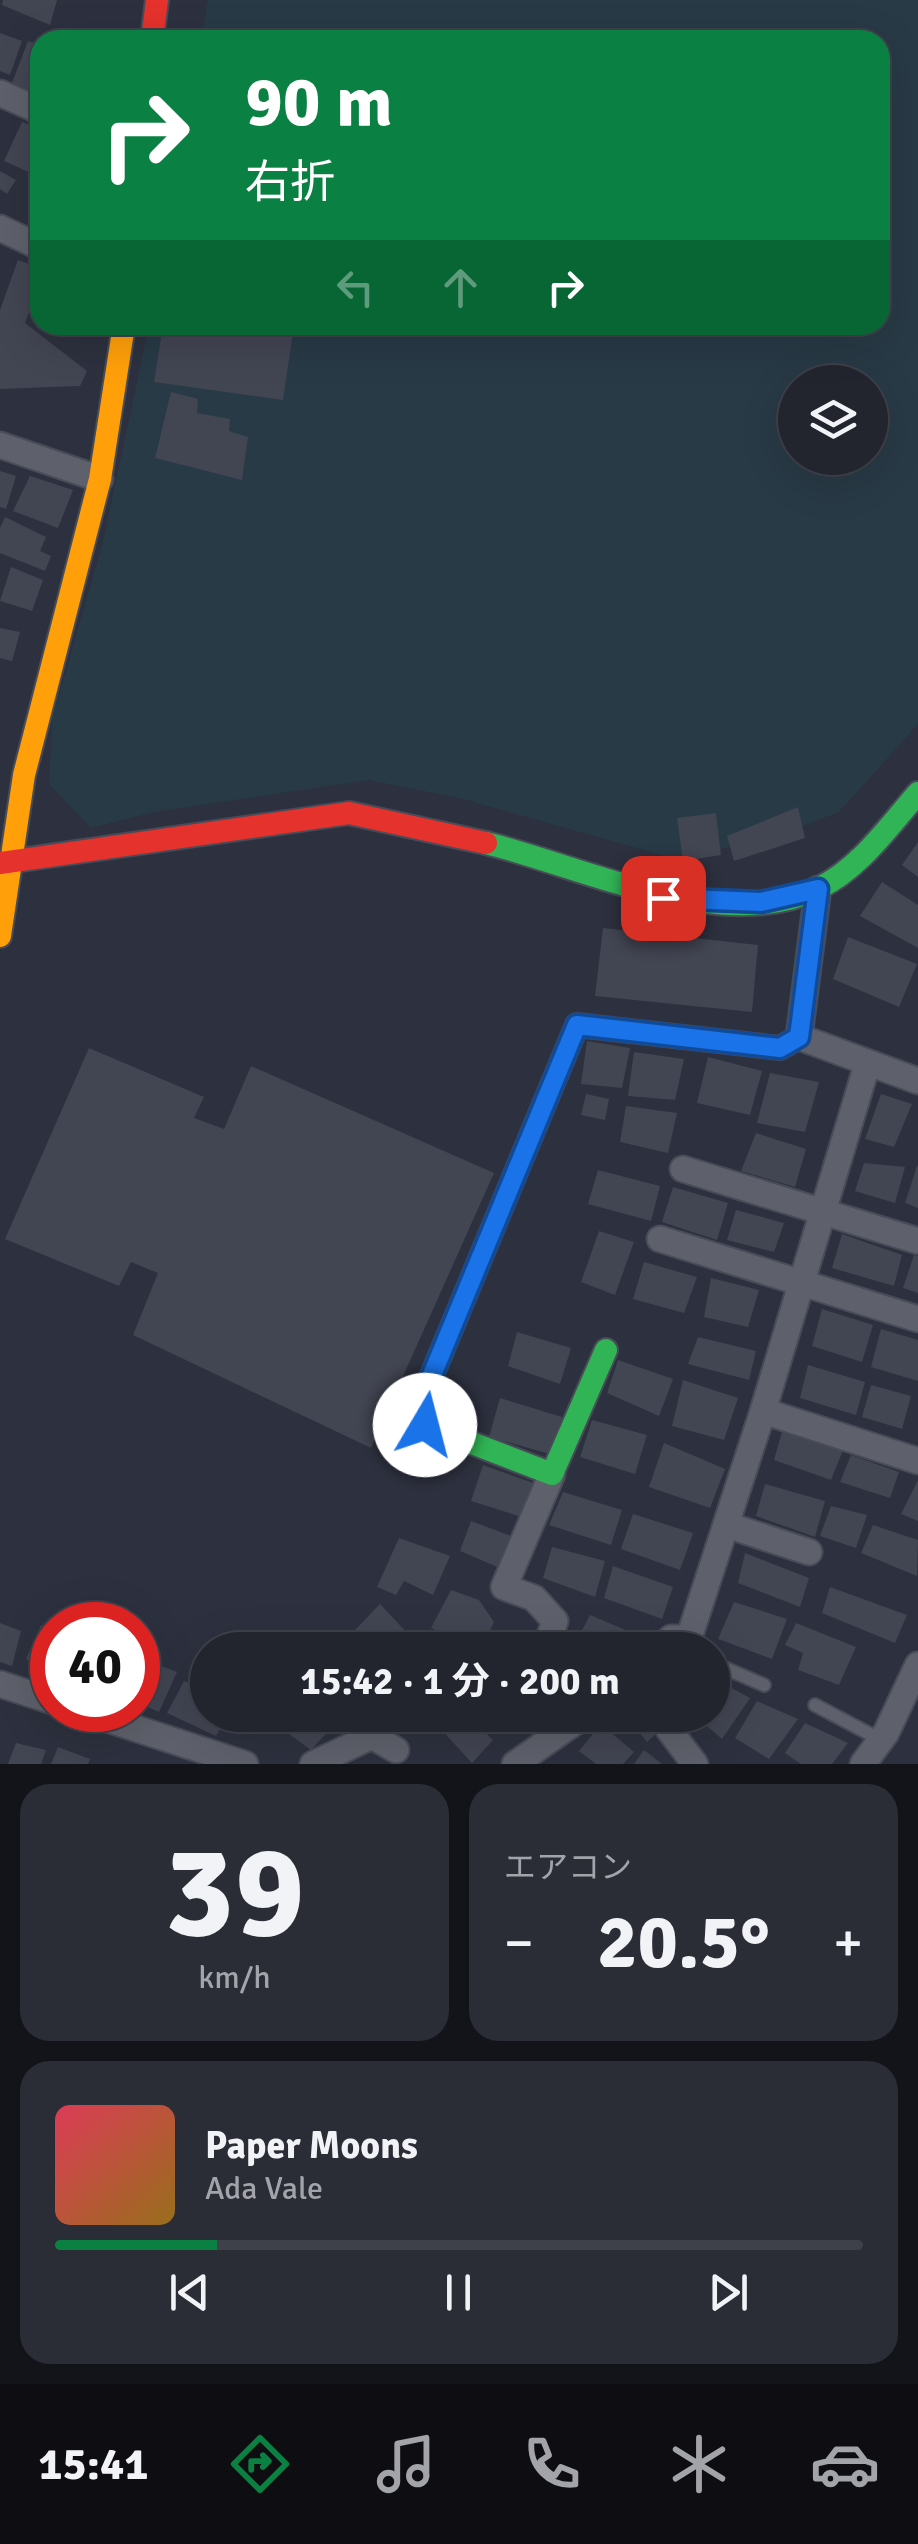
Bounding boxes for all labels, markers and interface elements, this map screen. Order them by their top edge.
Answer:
text: 90 m [245,59,393,145]
icon: right [80,70,210,200]
text: 右折 [245,155,335,210]
icon: left [328,260,383,315]
icon: ahead [433,260,488,315]
icon: right [538,260,593,315]
map controls [778,365,888,475]
button: layers [778,365,888,475]
pin [621,856,706,941]
icon: arrive [636,871,691,926]
position arrow [373,1373,477,1477]
speed limit sign: 40 [30,1602,160,1732]
text: 15:42 · 1 分 · 200 m [300,1658,620,1705]
text: 39 [164,1813,305,1973]
text: エアコン [504,1848,632,1887]
text: 20.5° [597,1896,770,1989]
text: − [504,1909,534,1977]
text: + [833,1909,863,1977]
text: km/h [198,1958,271,1997]
text: Paper Moons [205,2122,418,2169]
text: Ada Vale [205,2169,323,2208]
icon: previous [162,2265,217,2320]
icon: pause [431,2265,486,2320]
icon: next [701,2265,756,2320]
icon: directions [225,2429,295,2499]
icon: music [371,2429,441,2499]
icon: phone [517,2429,587,2499]
icon: climate [664,2429,734,2499]
icon: car [810,2429,880,2499]
text: 15:41 [38,2437,149,2492]

